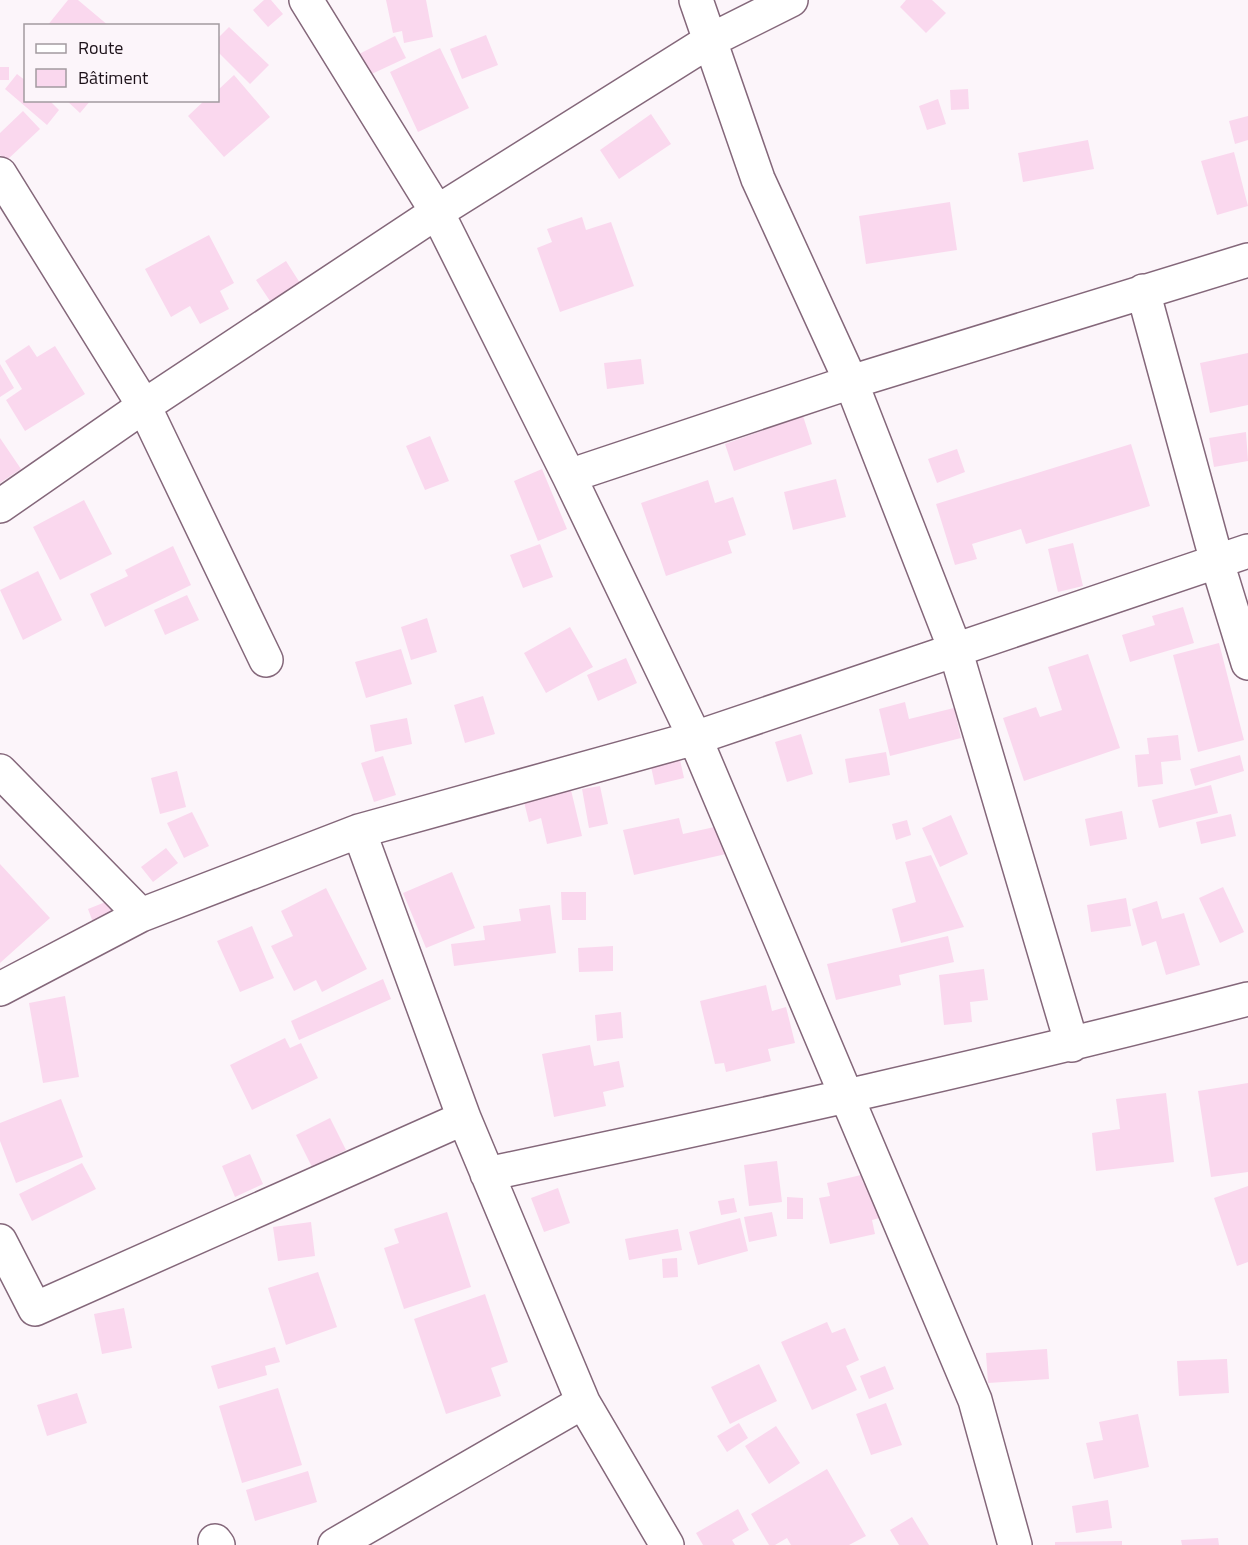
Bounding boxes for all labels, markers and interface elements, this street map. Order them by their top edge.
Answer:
legend [24,24,219,102]
text: Route [78,34,123,61]
text: Bâtiment [78,64,149,91]

